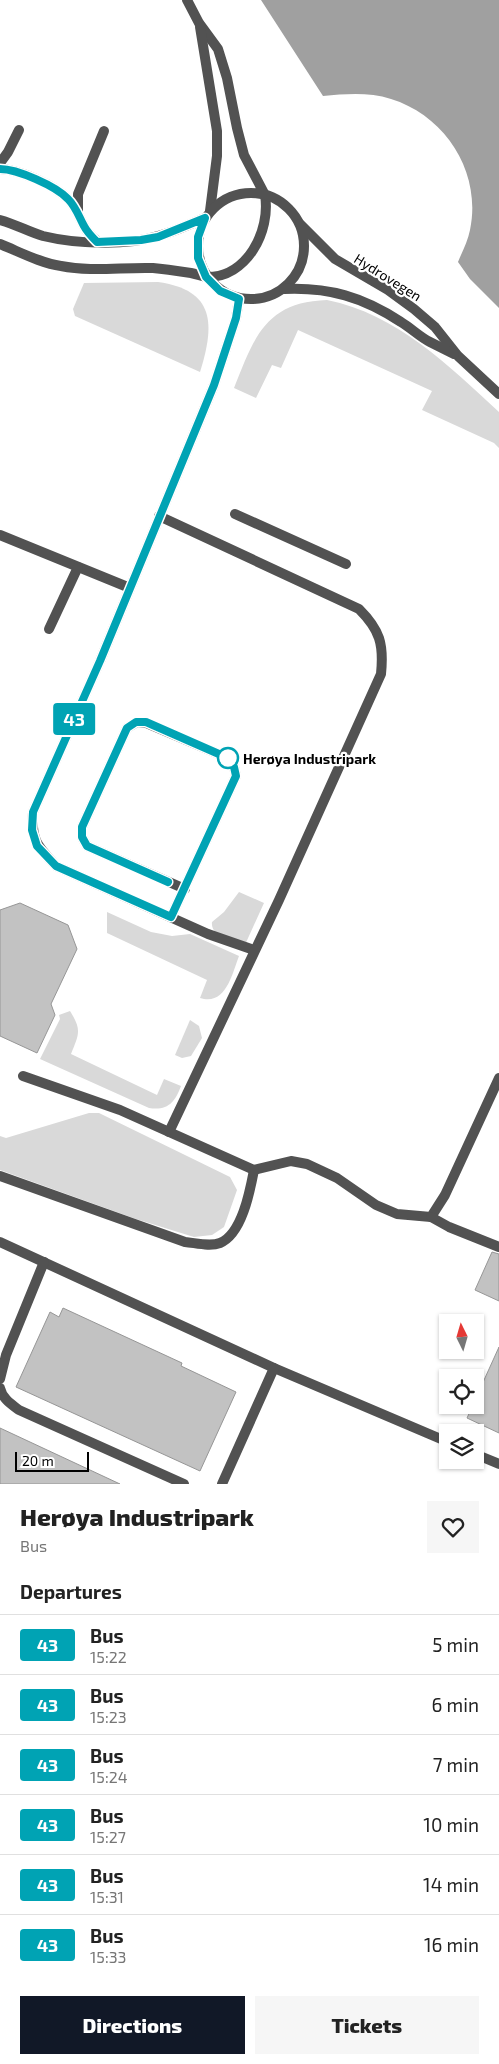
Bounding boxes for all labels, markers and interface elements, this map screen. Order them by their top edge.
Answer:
street label: Hydrovegen [351,250,425,304]
line badge: 43 [52,703,96,735]
text: 43 [63,708,85,730]
marker: Herøya Industripark [217,747,239,769]
place label: Herøya Industripark [243,750,376,767]
north arrow [439,1314,484,1359]
map controls [439,1314,484,1469]
button: locate [439,1369,484,1414]
button: layers [439,1424,484,1469]
scale bar [15,1449,89,1472]
text: 20 m [22,1452,54,1469]
button: heart [427,1501,479,1553]
text: Herøya Industripark [20,1502,254,1531]
text: Bus [20,1536,47,1555]
text: Departures [20,1580,122,1603]
text: Bus [90,1624,124,1647]
text: 5 min [432,1633,479,1656]
text: 43 [37,1634,58,1656]
text: 15:22 [90,1647,127,1666]
text: Bus [90,1684,124,1707]
text: 6 min [431,1693,479,1716]
text: 43 [37,1694,58,1716]
text: 15:23 [90,1707,127,1726]
text: Bus [90,1744,124,1767]
text: 7 min [433,1753,479,1776]
text: 43 [37,1754,58,1776]
text: 15:24 [90,1767,128,1786]
text: Bus [90,1804,124,1827]
text: 10 min [423,1813,479,1836]
text: 43 [37,1814,58,1836]
text: 15:27 [90,1827,126,1846]
text: Bus [90,1864,124,1887]
text: 14 min [423,1873,479,1896]
text: 43 [37,1874,58,1896]
text: 15:31 [90,1887,124,1906]
text: Bus [90,1924,124,1947]
text: 16 min [424,1933,479,1956]
text: 43 [37,1934,58,1956]
text: 15:33 [90,1947,127,1966]
button: Directions [20,1996,245,2054]
button: Tickets [255,1996,479,2054]

